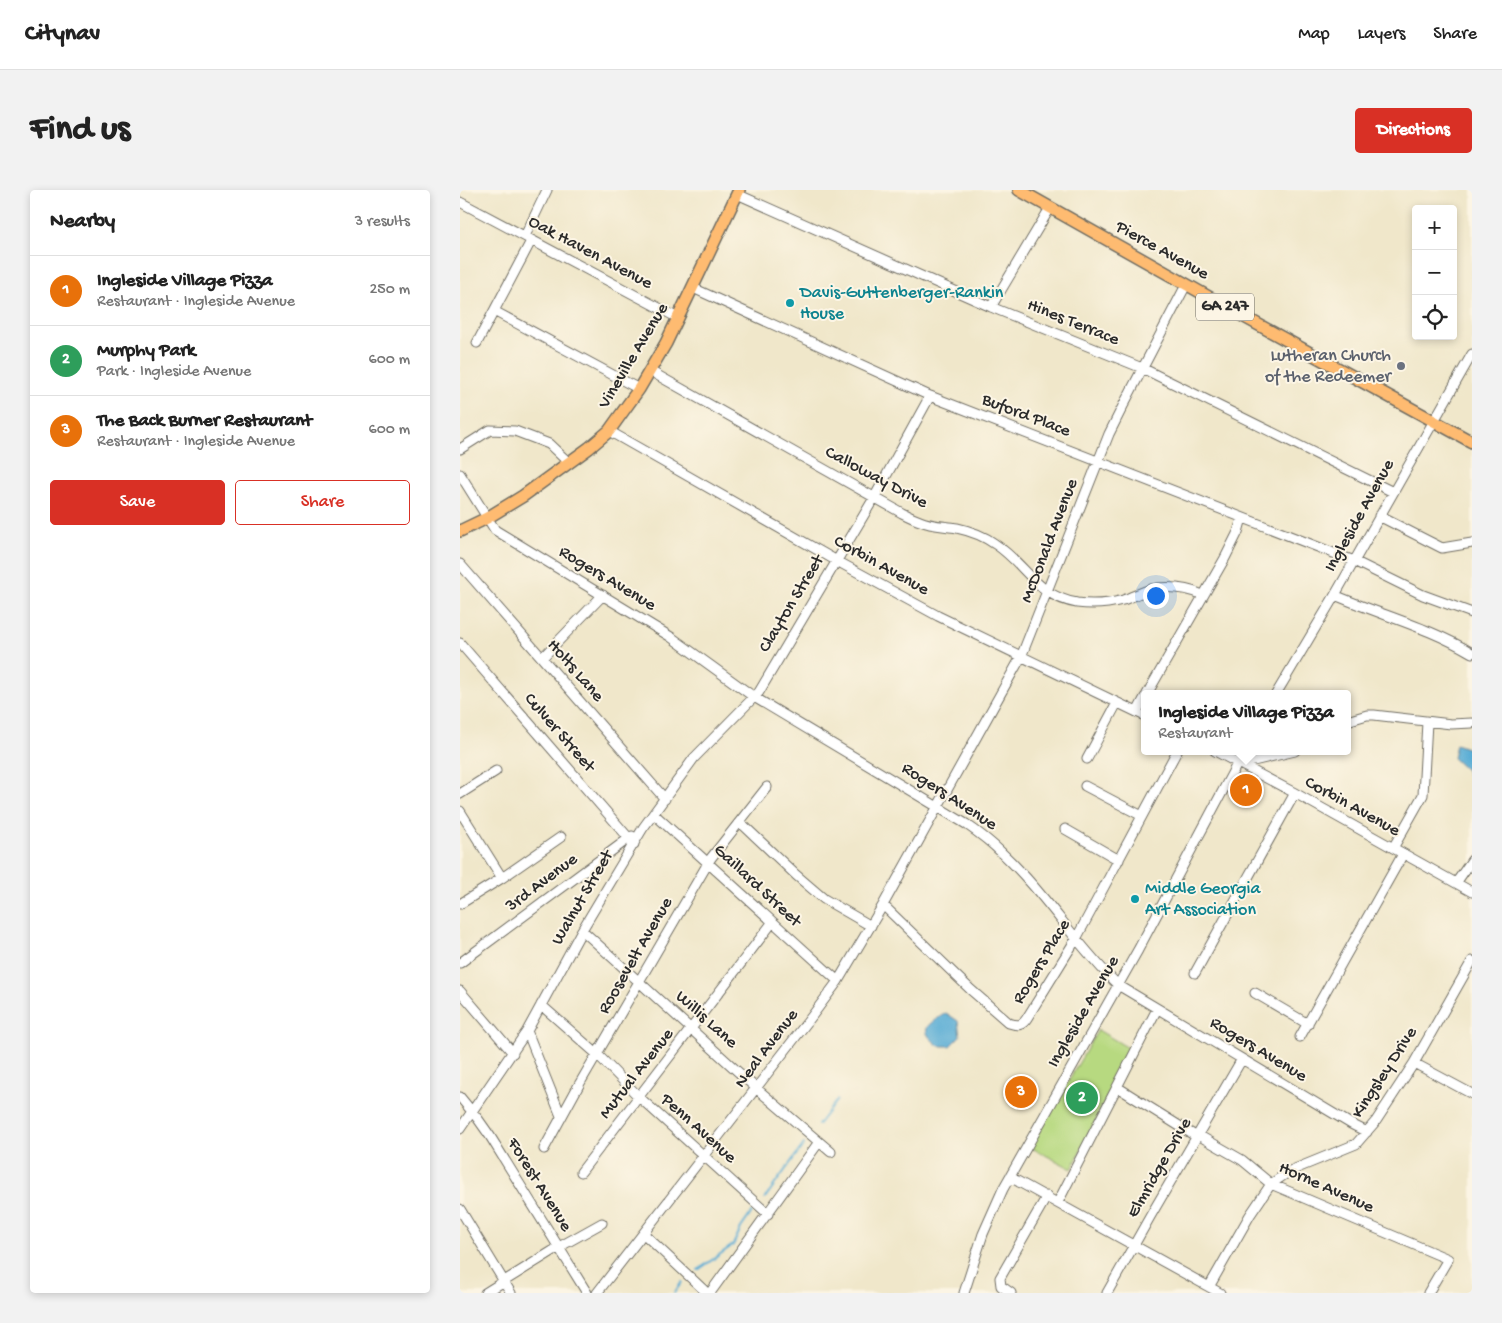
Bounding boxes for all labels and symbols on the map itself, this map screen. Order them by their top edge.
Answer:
street label: Oak Haven Avenue [524,211,656,295]
street label: Pierce Avenue [1111,216,1213,286]
place label: Davis-Guttenberger-Rankin House [799,283,1004,325]
road number: GA 247 [1196,294,1254,320]
street label: Hines Terrace [1024,295,1123,351]
marker: Davis-Guttenberger-Rankin House [784,297,796,309]
street label: Vineville Avenue [594,299,674,413]
place label: Lutheran Church of the Redeemer [1265,346,1393,388]
marker: Lutheran Church of the Redeemer [1395,360,1407,372]
street label: Buford Place [978,389,1074,443]
street label: Calloway Drive [821,442,932,514]
street label: Ingleside Avenue [1320,456,1400,576]
street label: McDonald Avenue [1017,475,1084,606]
street label: Corbin Avenue [830,531,933,601]
street label: Rogers Avenue [555,542,660,617]
street label: Clayton Street [755,550,830,657]
your location [1143,583,1169,609]
street label: Holts Lane [542,635,608,707]
street label: Culver Street [519,689,600,778]
street label: Rogers Avenue [897,758,1001,836]
pin: 1 [1230,771,1262,809]
street label: Corbin Avenue [1301,772,1404,842]
street label: Gaillard Street [709,840,806,933]
street label: Walnut Street [547,845,619,949]
street label: 3rd Avenue [501,849,583,917]
place label: Middle Georgia Art Association [1145,879,1262,921]
street label: Roosevelt Avenue [594,893,678,1018]
marker: Middle Georgia Art Association [1129,893,1141,905]
street label: Rogers Place [1009,915,1076,1008]
street label: Ingleside Avenue [1044,952,1125,1071]
street label: Willis Lane [671,987,742,1054]
street label: Neal Avenue [731,1005,804,1093]
street label: Rogers Avenue [1206,1013,1311,1088]
street label: Kingsley Drive [1348,1023,1423,1123]
street label: Mutual Avenue [595,1024,679,1123]
pin: 3 [1005,1073,1037,1111]
pin: 2 [1066,1079,1098,1117]
street label: Penn Avenue [655,1089,741,1169]
street label: Elmridge Drive [1123,1114,1197,1222]
street label: Forest Avenue [501,1133,577,1236]
street label: Horne Avenue [1275,1158,1378,1219]

